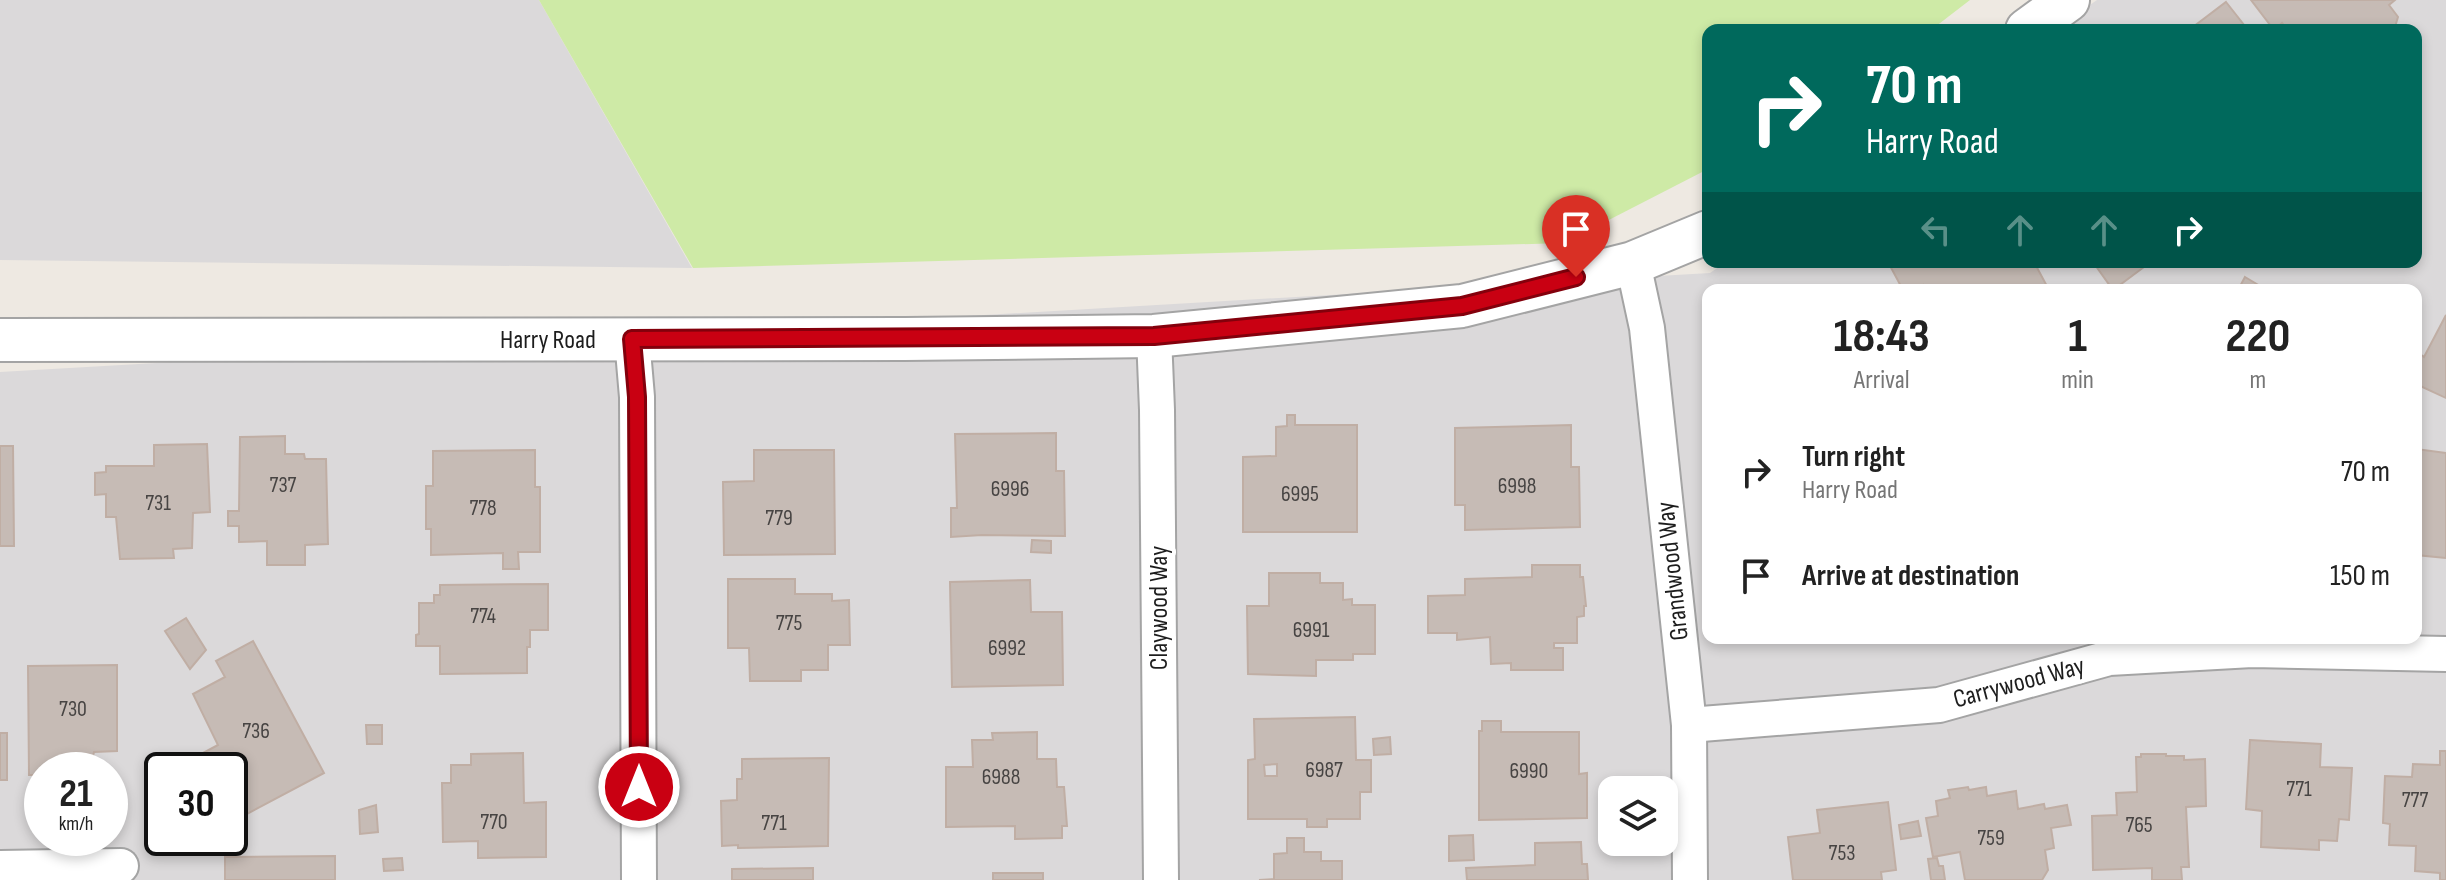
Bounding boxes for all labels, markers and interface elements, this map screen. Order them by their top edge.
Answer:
text: 70 m [1866,53,1963,120]
icon: right [1734,56,1838,160]
text: Harry Road [1866,121,1999,164]
pin [1542,195,1610,277]
icon: arrive [1554,207,1598,251]
icon: left [1914,208,1958,252]
icon: ahead [1998,208,2042,252]
icon: ahead [2082,208,2126,252]
icon: right [2166,208,2210,252]
text: 18:43 [1834,308,1930,365]
text: 1 [2068,308,2087,365]
text: 220 [2225,308,2290,365]
street label: Harry Road [500,325,596,356]
text: Arrival [1854,365,1910,396]
text: min [2061,365,2094,396]
text: m [2250,365,2266,396]
text: Turn right [1802,439,1905,475]
icon: right [1734,450,1778,494]
text: 70 m [2341,454,2390,490]
house number: 737 [270,472,297,499]
house number: 6998 [1498,473,1536,500]
text: Harry Road [1802,475,1898,506]
house number: 6996 [991,476,1029,503]
house number: 6995 [1281,481,1319,508]
house number: 731 [145,490,171,517]
house number: 778 [469,495,497,522]
street label: Grandwood Way [1650,500,1696,642]
house number: 779 [765,505,793,532]
street label: Claywood Way [1144,546,1175,670]
icon: arrive [1734,554,1778,598]
text: Arrive at destination [1802,558,2019,594]
text: 150 m [2330,558,2390,594]
house number: 774 [470,603,496,630]
house number: 775 [776,610,802,637]
house number: 6991 [1293,617,1330,644]
house number: 6992 [988,635,1026,662]
street label: Carrywood Way [1950,651,2088,715]
house number: 730 [59,696,87,723]
house number: 736 [242,718,270,745]
position arrow [597,745,681,829]
speed limit sign: 30 [144,752,248,856]
house number: 6987 [1305,757,1343,784]
house number: 6990 [1510,758,1548,785]
house number: 6988 [982,764,1020,791]
text: 21 [59,770,93,818]
map controls [1598,776,1678,856]
button: layers [1598,776,1678,856]
house number: 771 [2286,776,2312,803]
house number: 777 [2402,787,2428,814]
house number: 770 [480,809,508,836]
house number: 771 [761,810,787,837]
text: km/h [59,812,93,836]
house number: 765 [2125,812,2153,839]
house number: 759 [1977,825,2005,852]
house number: 753 [1829,840,1855,867]

